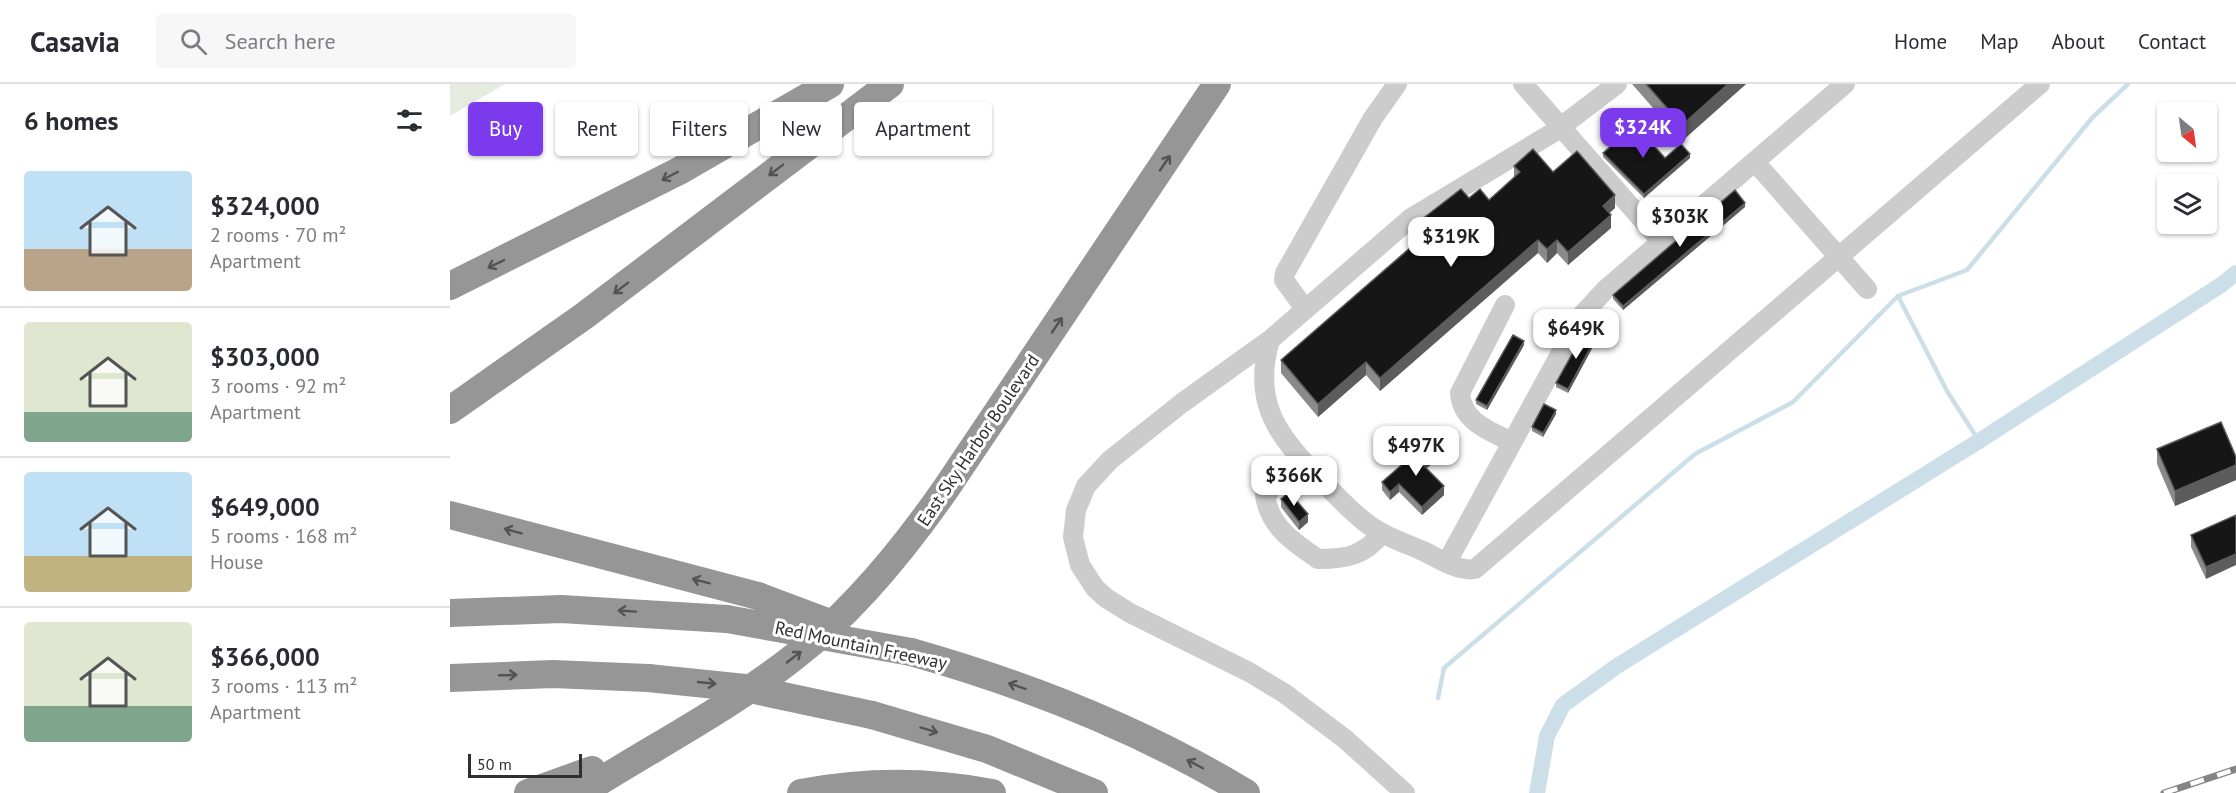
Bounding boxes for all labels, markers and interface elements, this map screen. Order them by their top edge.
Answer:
search box [156,14,576,68]
text: Casavia [30,23,120,60]
icon: search [177,25,210,58]
text: Search here [225,27,336,55]
text: Home [1894,28,1947,55]
text: Map [1980,28,2019,55]
text: About [2052,28,2105,55]
text: Contact [2138,28,2206,55]
chip: Buy [468,102,543,156]
chip: Rent [555,102,638,156]
chip: Filters [650,102,748,156]
chip: New [760,102,842,156]
chip: Apartment [854,102,992,156]
north arrow [2157,102,2217,162]
map controls [2157,102,2217,234]
text: 6 homes [24,104,119,137]
icon: filters [393,104,426,137]
pin: $324K [1601,108,1685,159]
text: $324K [1614,114,1672,140]
one-way arrow [1159,155,1171,171]
one-way arrow [769,164,785,177]
one-way arrow [662,170,679,182]
button: layers [2157,174,2217,234]
text: $324,000 [210,189,320,222]
icon: home [72,195,144,267]
pin: $303K [1638,197,1722,248]
text: $303K [1651,203,1709,229]
pin: $319K [1409,217,1493,268]
text: 2 rooms · 70 m² [210,222,346,248]
text: $319K [1422,223,1480,249]
text: Apartment [210,248,301,274]
one-way arrow [488,259,506,271]
one-way arrow [614,282,630,294]
pin: $649K [1534,309,1618,360]
text: $649K [1547,315,1605,341]
one-way arrow [1050,316,1063,333]
text: $303,000 [210,340,320,373]
icon: home [72,346,144,418]
street label: East Sky Harbor Boulevard [912,350,1044,530]
text: 3 rooms · 92 m² [210,373,346,399]
text: Apartment [210,399,301,425]
pin: $497K [1374,426,1458,477]
text: $497K [1387,432,1445,458]
pin: $366K [1252,456,1336,507]
text: $366K [1265,462,1323,488]
text: $649,000 [210,490,320,523]
icon: home [72,496,144,568]
text: 5 rooms · 168 m² [210,523,357,549]
one-way arrow [504,525,523,536]
text: House [210,549,264,575]
one-way arrow [692,575,711,586]
one-way arrow [618,605,637,616]
street label: Red Mountain Freeway [773,616,950,675]
text: $366,000 [210,640,320,673]
icon: home [72,646,144,718]
one-way arrow [785,651,801,664]
one-way arrow [498,669,518,681]
text: 3 rooms · 113 m² [210,673,357,699]
one-way arrow [696,678,716,689]
one-way arrow [1008,679,1026,690]
text: Apartment [210,699,301,725]
one-way arrow [919,725,938,736]
scale bar [468,751,582,778]
text: 50 m [477,754,512,774]
one-way arrow [1187,758,1204,770]

